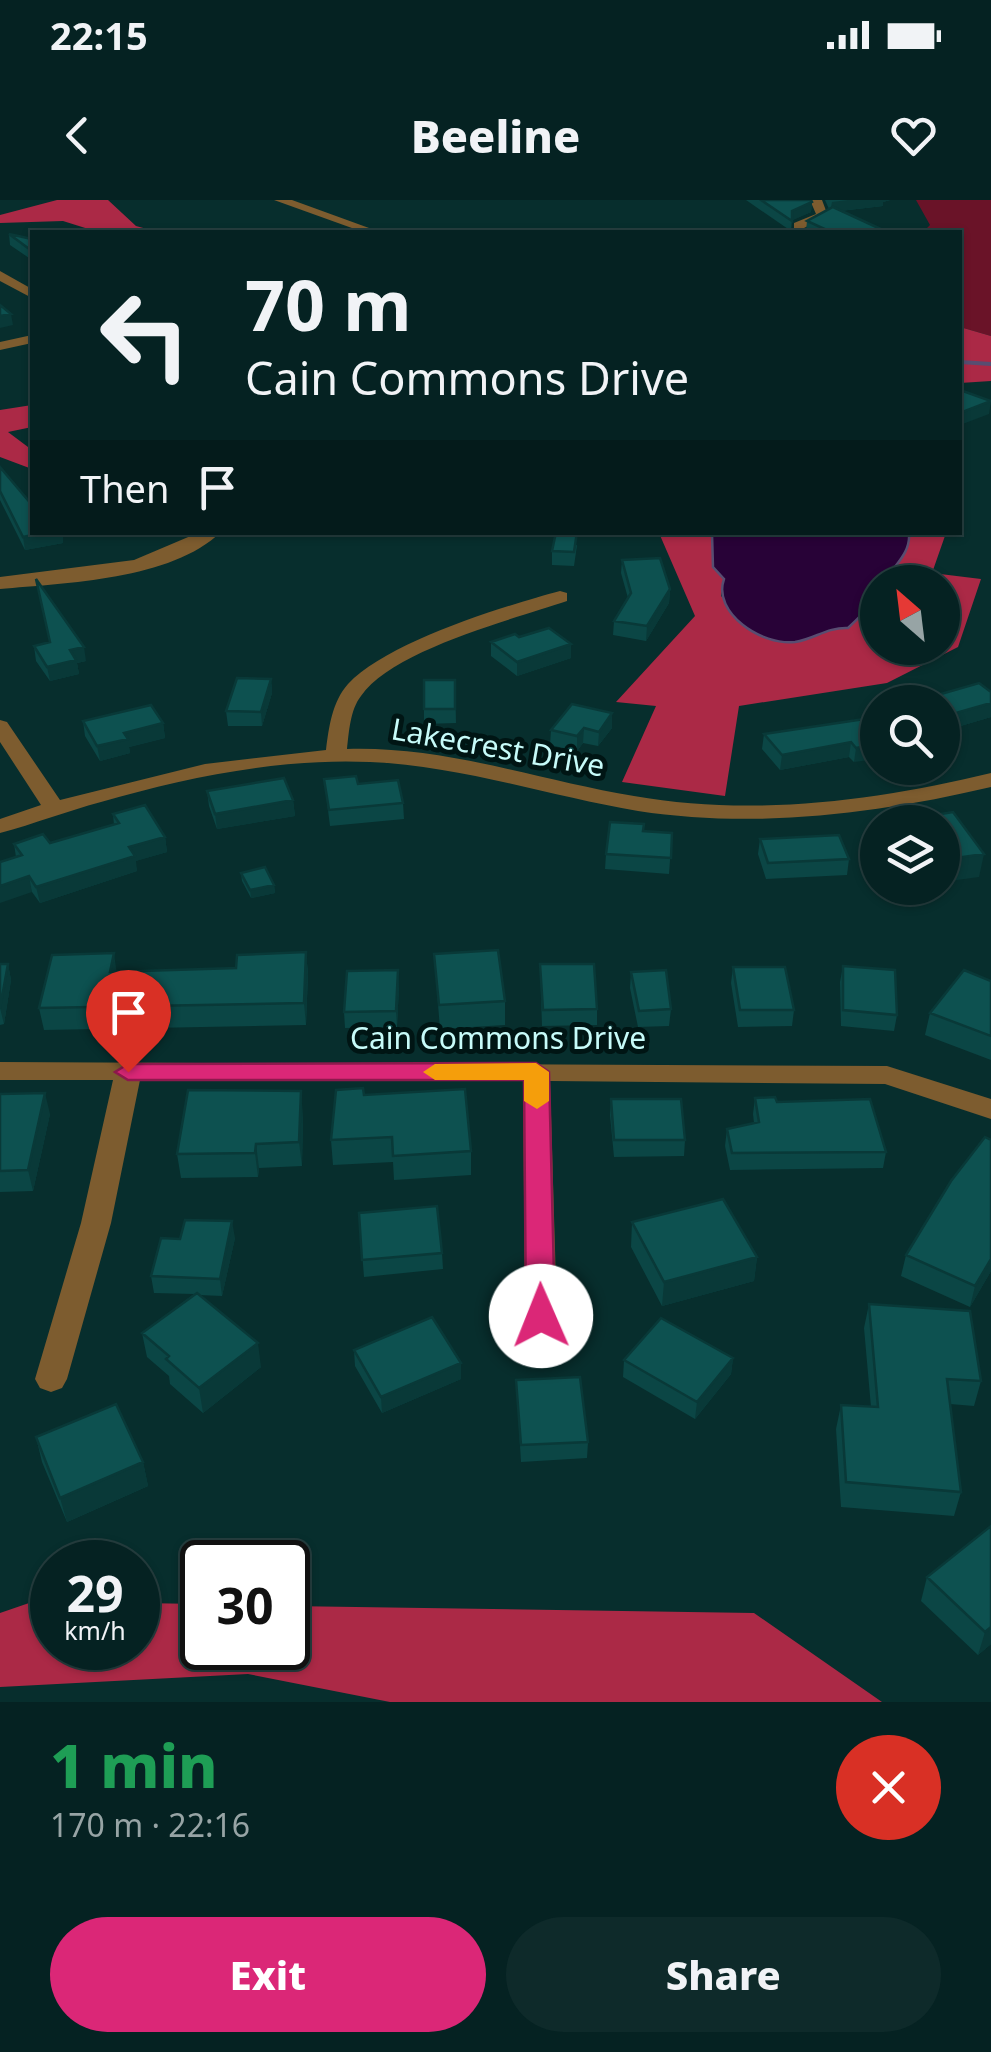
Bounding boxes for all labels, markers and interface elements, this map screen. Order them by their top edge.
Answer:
text: 22:15 [50,9,148,61]
text: Beeline [411,105,580,166]
icon: back [50,108,105,163]
icon: heart [886,108,941,163]
text: 70 m [245,256,412,352]
icon: left [80,270,210,400]
text: Cain Commons Drive [245,347,689,408]
icon: arrive [190,460,245,515]
text: Then [80,462,170,514]
north arrow [860,565,960,665]
map controls [860,565,960,905]
button: search [860,685,960,785]
street label: Lakecrest Drive [388,708,608,785]
button: layers [860,805,960,905]
pin [86,970,171,1073]
icon: arrive [101,985,156,1040]
street label: Cain Commons Drive [350,1017,646,1058]
position arrow [489,1264,593,1368]
speed limit sign: 30 [180,1540,310,1670]
text: 29 [66,1559,124,1627]
text: km/h [64,1613,126,1647]
text: 1 min [50,1724,218,1806]
button: close [836,1735,941,1840]
text: 170 m · 22:16 [50,1803,250,1846]
button: Exit [50,1917,486,2032]
button: Share [506,1917,941,2032]

